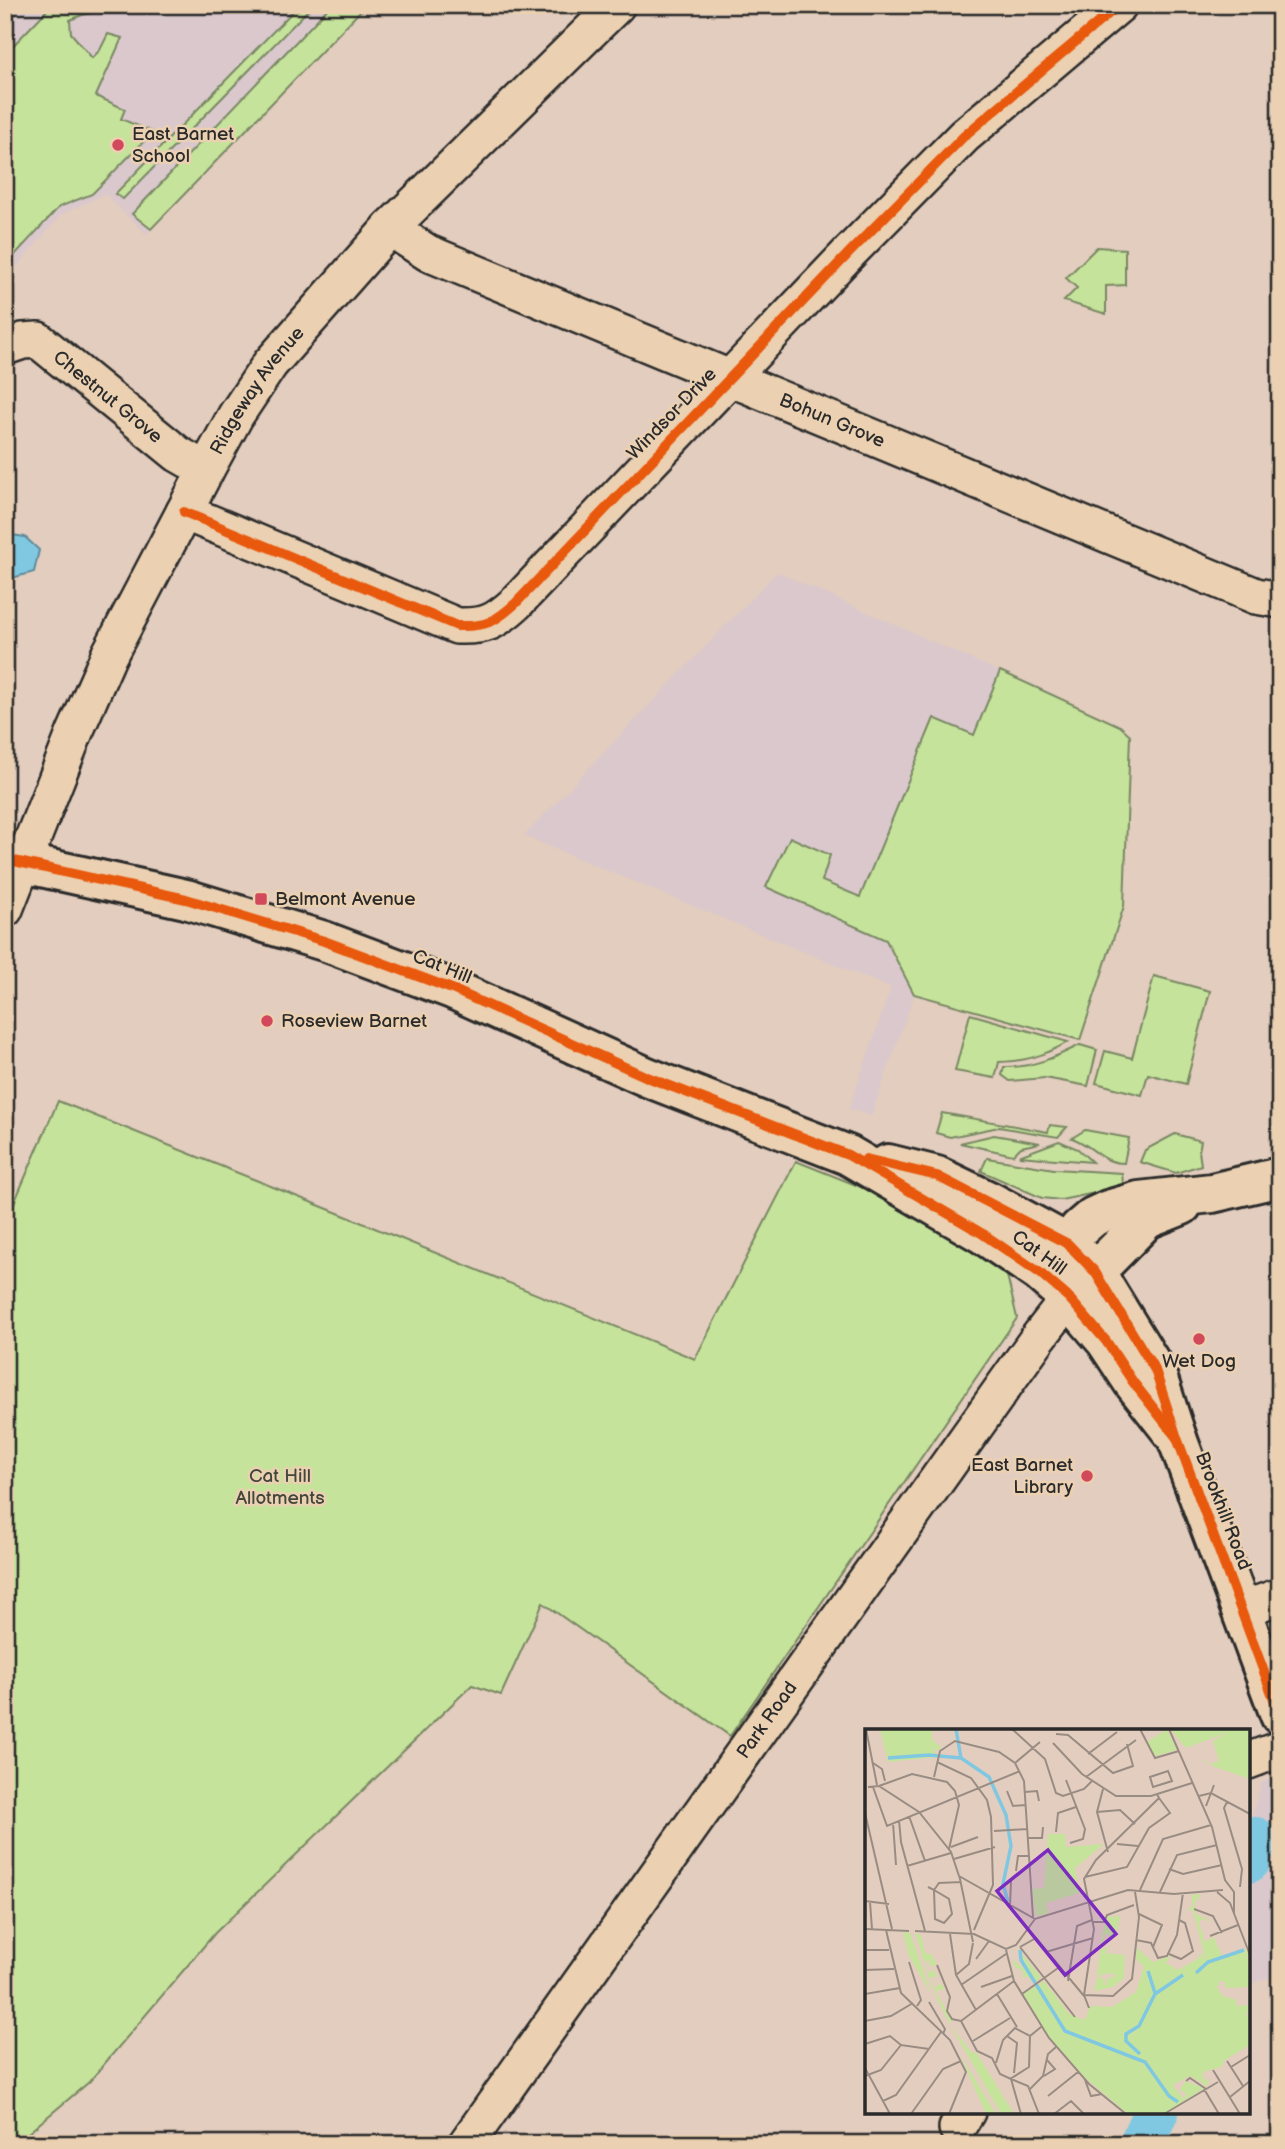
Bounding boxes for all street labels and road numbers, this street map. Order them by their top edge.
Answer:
street label: Ridgeway Avenue [205,322,309,459]
street label: Chestnut Grove [48,345,167,448]
street label: Windsor Drive [622,363,722,465]
street label: Bohun Grove [776,388,888,453]
street label: Cat Hill [409,945,475,989]
street label: Cat Hill [1007,1225,1071,1281]
street label: Brookhill Road [1190,1449,1256,1573]
street label: Park Road [732,1677,802,1763]

